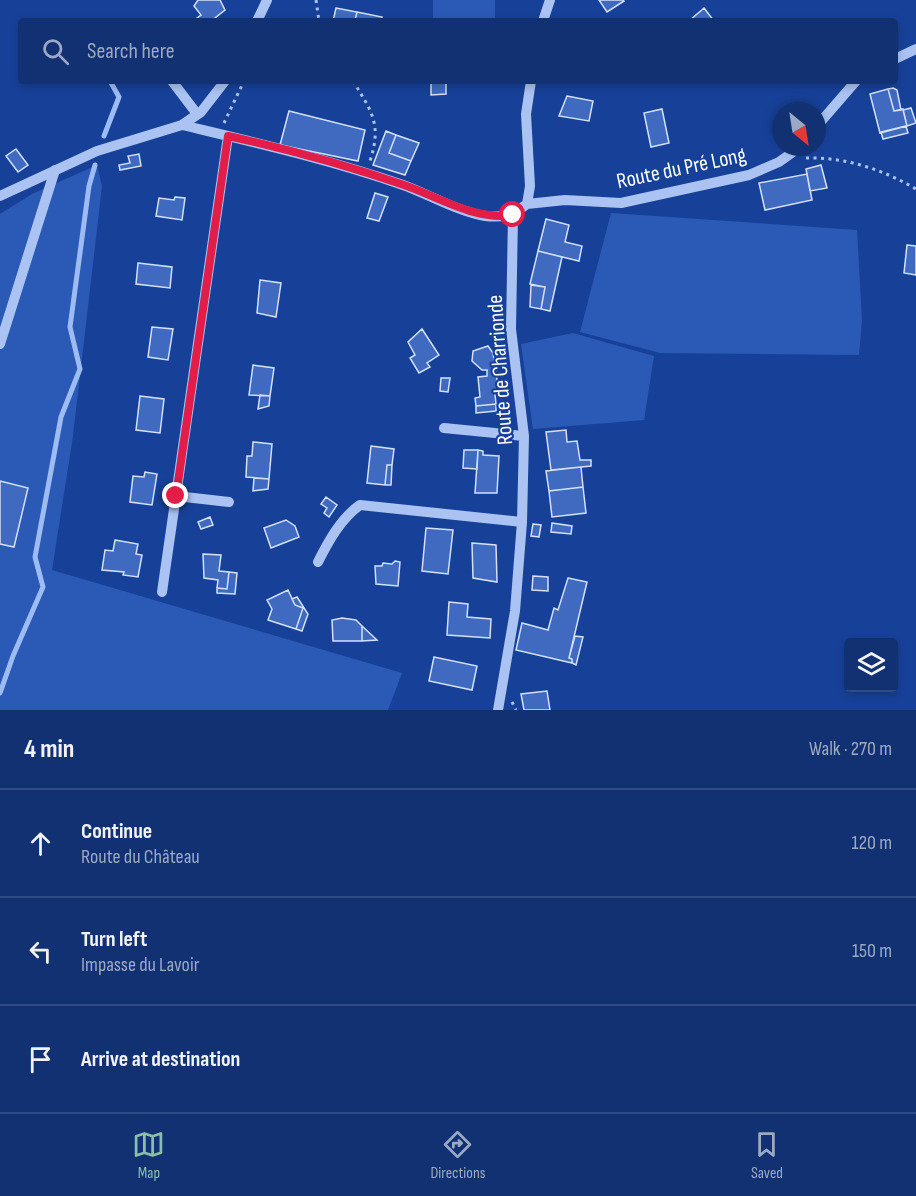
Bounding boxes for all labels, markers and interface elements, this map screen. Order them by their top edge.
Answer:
search box [18,18,898,84]
icon: search [39,35,72,68]
text: Search here [87,38,174,65]
north arrow [772,102,826,156]
street label: Route du Pré Long [614,142,749,195]
route start [499,201,525,227]
street label: Route de Charrionde [482,294,519,446]
route end [162,482,188,508]
map controls [844,638,898,692]
button: layers [844,638,898,692]
text: 4 min [24,734,74,765]
text: Walk · 270 m [809,737,892,761]
text: Continue [81,818,152,845]
icon: ahead [24,827,57,860]
text: 120 m [852,831,892,855]
text: Route du Château [81,845,200,869]
text: Turn left [81,926,147,953]
icon: left [24,935,57,968]
text: 150 m [852,939,892,963]
text: Impasse du Lavoir [81,953,199,977]
icon: arrive [24,1043,57,1076]
text: Arrive at destination [81,1046,240,1073]
tab: Map [132,1128,165,1183]
tab: Directions [430,1128,485,1183]
tab: Saved [750,1128,783,1183]

